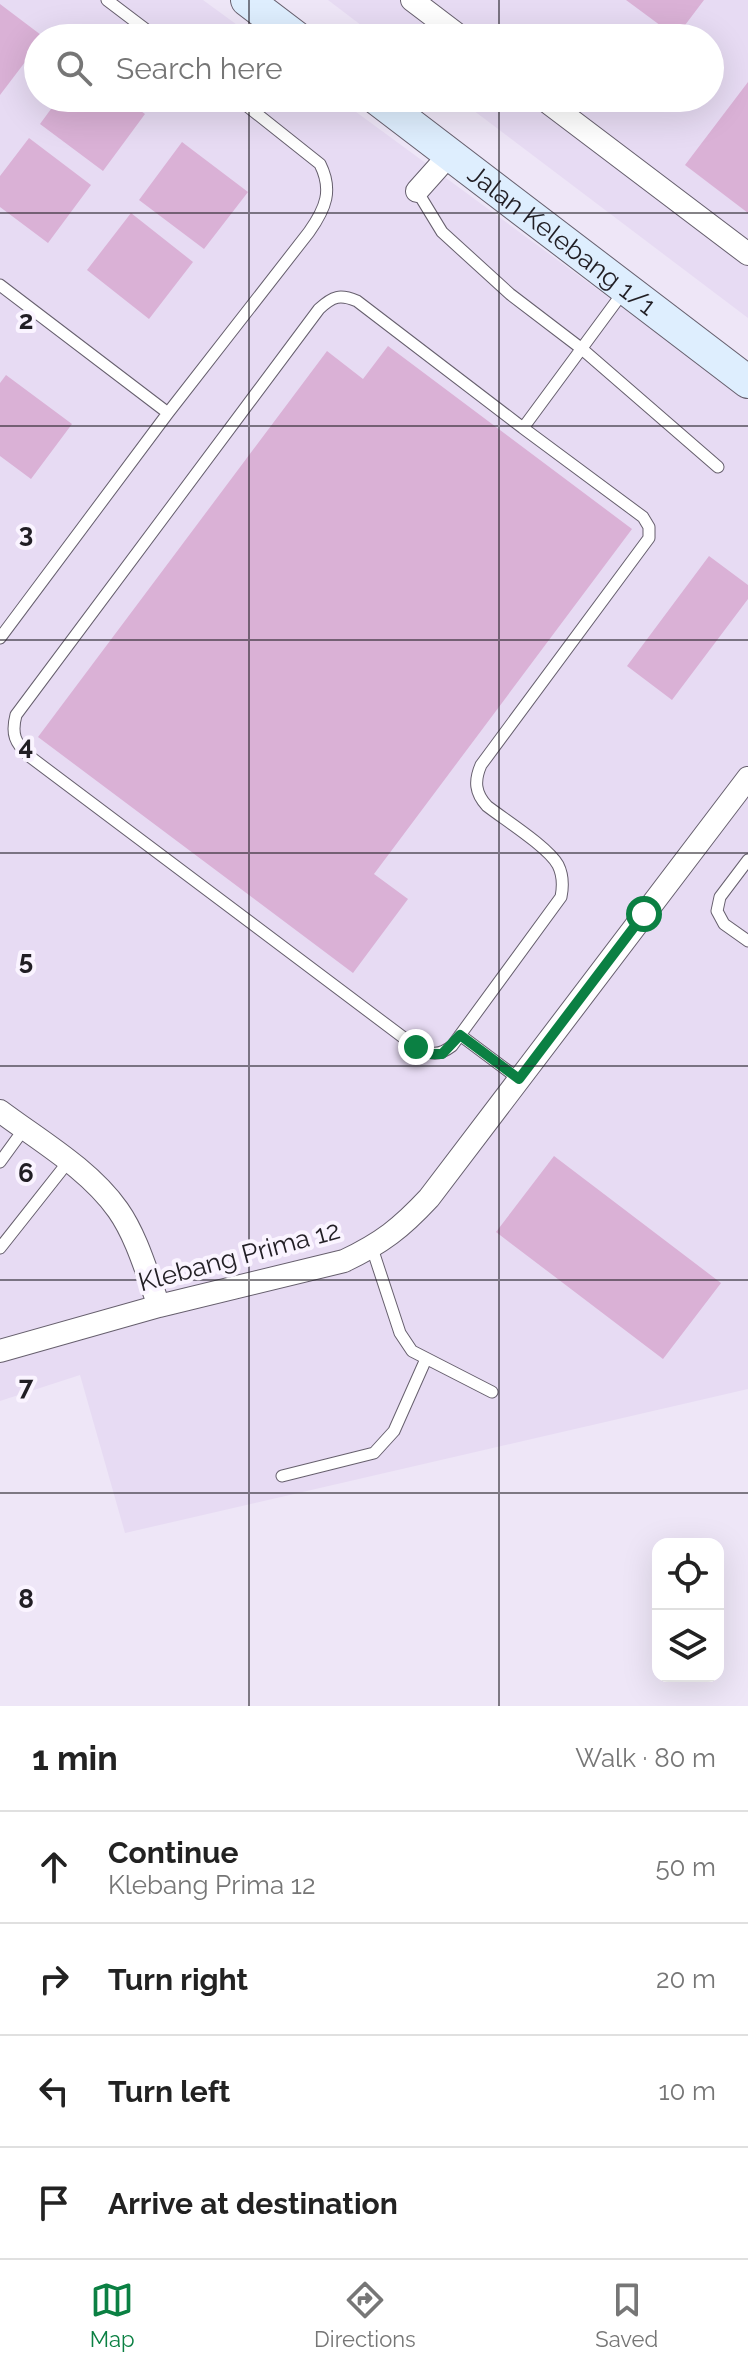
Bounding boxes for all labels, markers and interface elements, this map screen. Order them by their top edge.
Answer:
search box [24,24,724,112]
icon: search [52,46,96,90]
text: Search here [116,51,283,86]
street label: Jalan Kelebang 1/1 [462,159,662,321]
text: 2 [19,305,33,335]
text: 3 [19,518,33,548]
text: 4 [19,731,33,761]
route start [626,896,662,932]
text: 5 [19,945,33,975]
route end [398,1029,434,1065]
text: 6 [18,1158,34,1188]
street label: Klebang Prima 12 [135,1215,343,1297]
text: 7 [19,1371,34,1401]
map controls [652,1538,724,1682]
button: locate [652,1538,724,1610]
text: 8 [18,1584,34,1614]
button: layers [652,1610,724,1682]
text: 1 min [32,1738,118,1778]
text: Walk · 80 m [575,1743,716,1773]
text: Continue [108,1835,239,1870]
icon: ahead [32,1845,76,1889]
text: 50 m [655,1852,716,1882]
text: Klebang Prima 12 [108,1870,315,1900]
icon: right [32,1957,76,2001]
text: Turn right [108,1962,248,1997]
text: 20 m [656,1964,716,1994]
icon: left [32,2069,76,2113]
text: Turn left [108,2074,230,2109]
text: 10 m [658,2076,716,2106]
icon: arrive [32,2181,76,2225]
text: Arrive at destination [108,2186,398,2221]
tab: Map [90,2278,135,2352]
tab: Directions [314,2278,416,2352]
tab: Saved [595,2278,658,2352]

